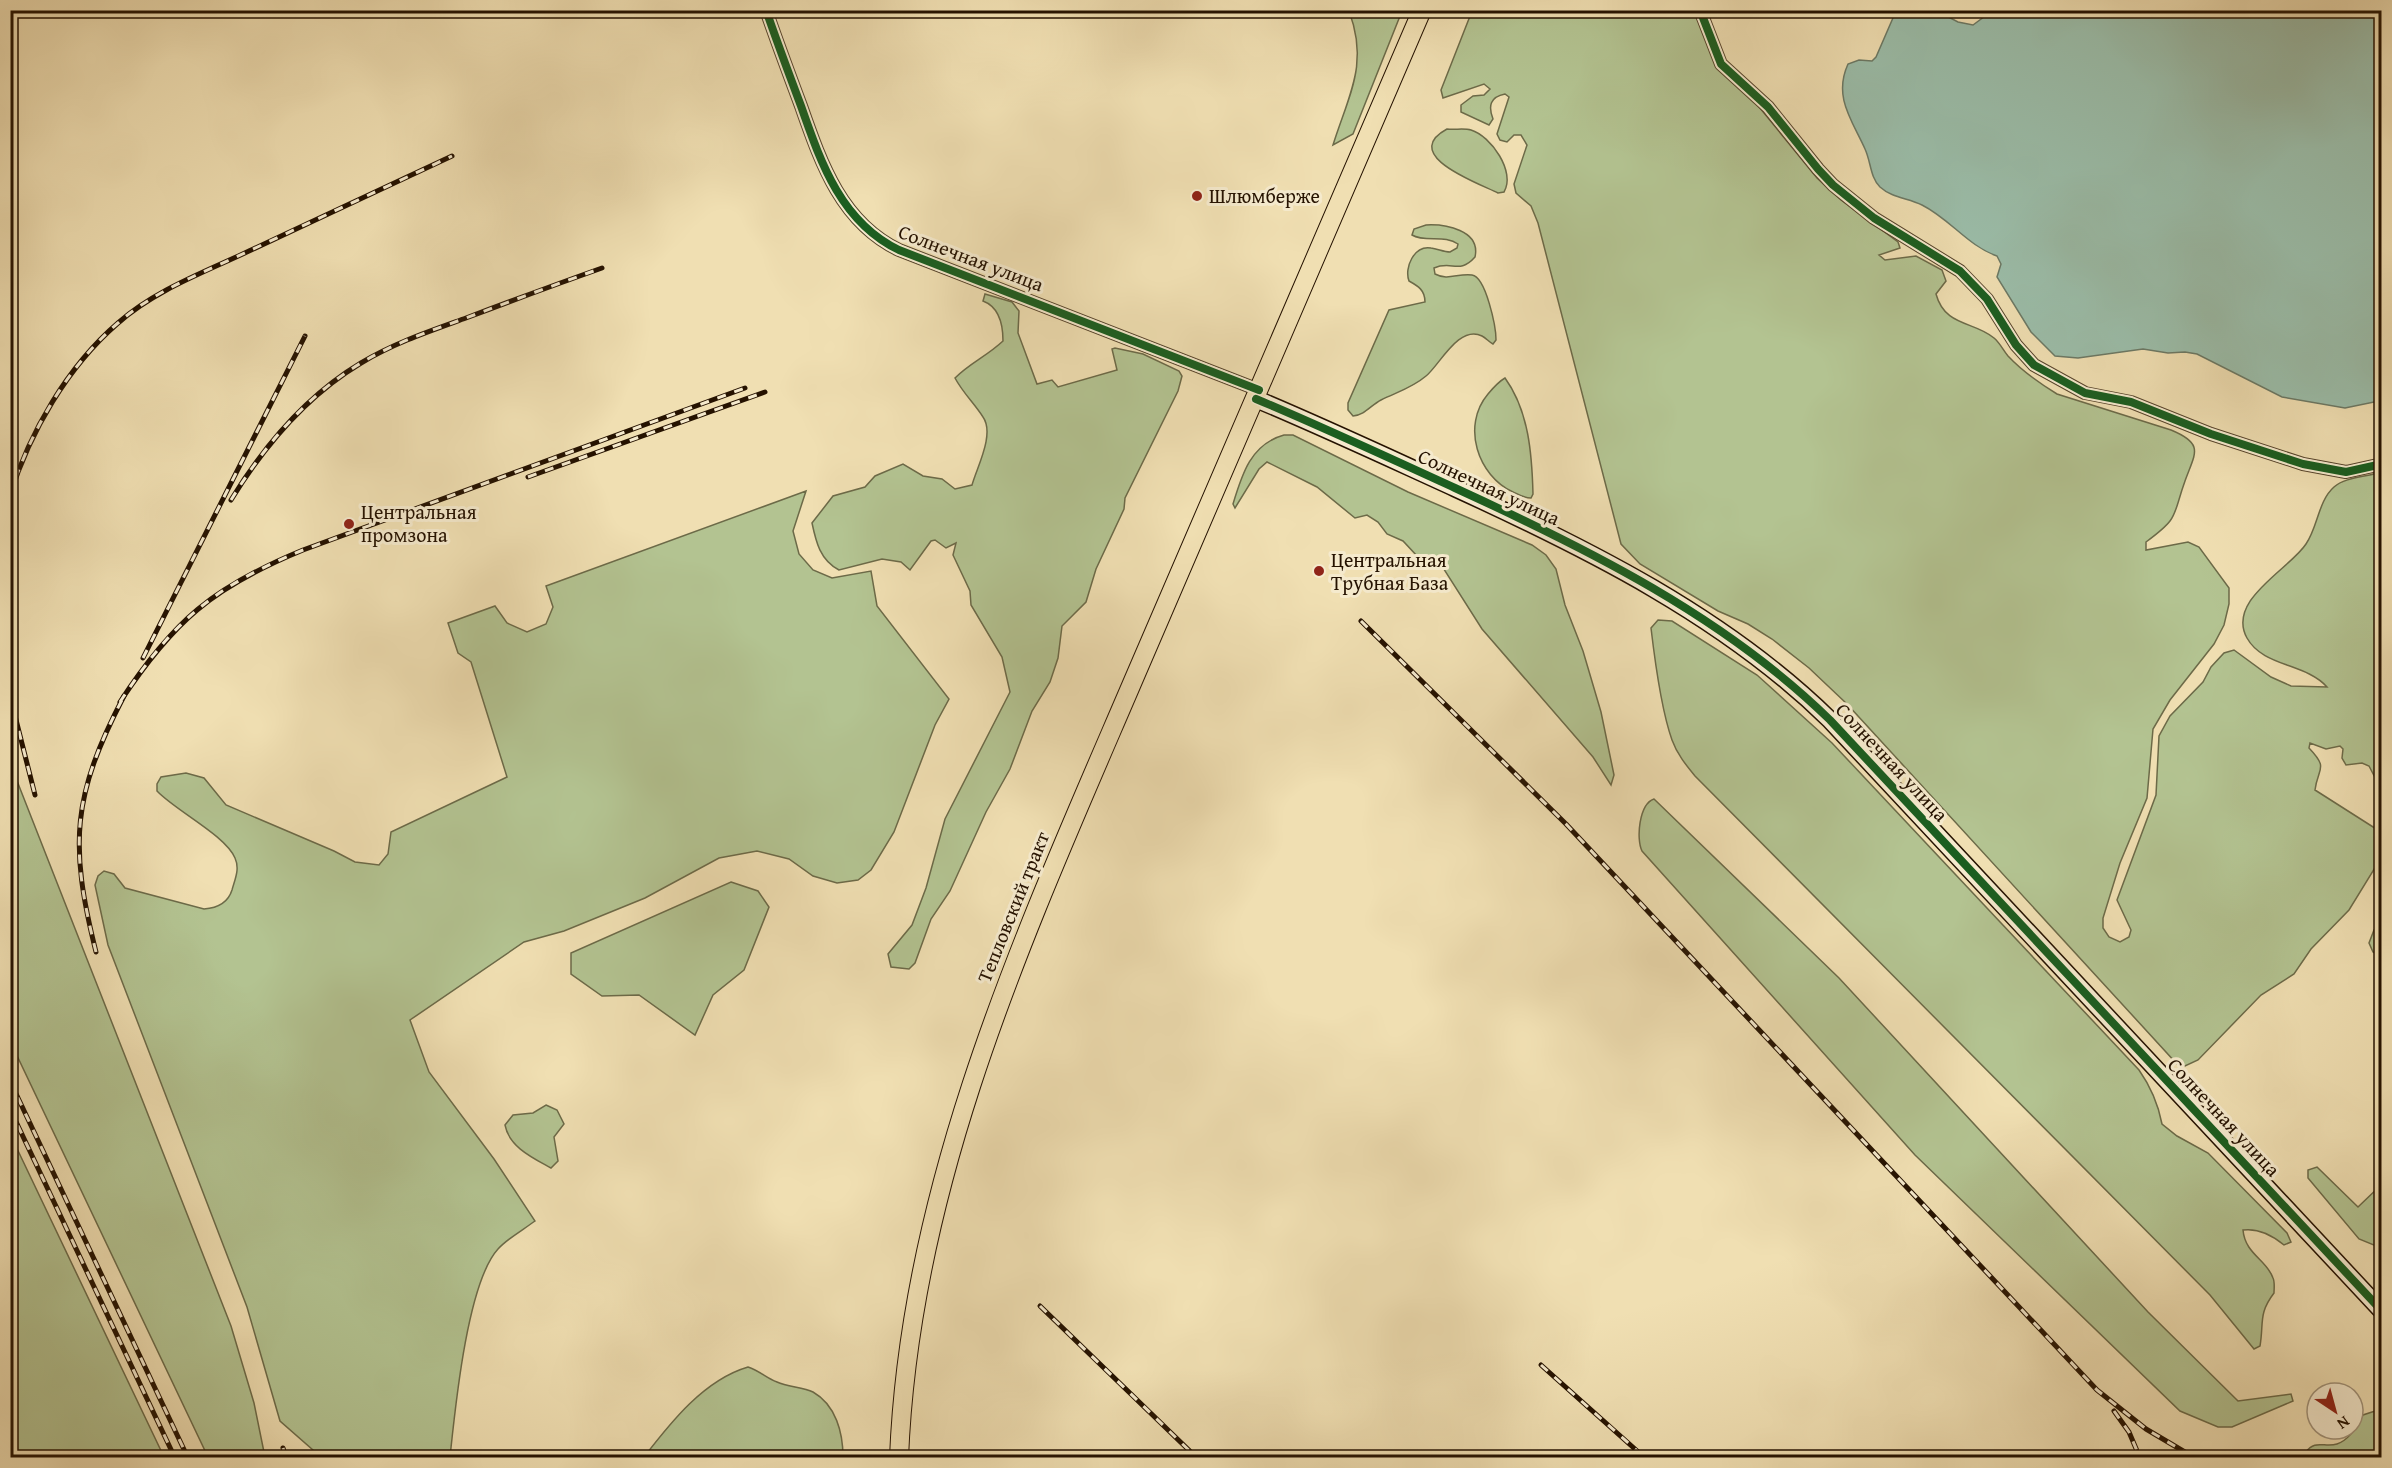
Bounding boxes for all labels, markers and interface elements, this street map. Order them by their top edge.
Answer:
place label: Шлюмберже [1209,181,1320,210]
marker: Шлюмберже [1190,189,1204,203]
street label: Солнечная улица [894,217,1048,299]
street label: Солнечная улица [1414,441,1565,532]
place label: Центральная промзона [361,497,477,549]
marker: Центральная промзона [342,517,356,531]
place label: Центральная Трубная База [1331,545,1449,597]
marker: Центральная Трубная База [1312,564,1326,578]
street label: Солнечная улица [1829,696,1956,828]
street label: Тепловский тракт [969,827,1056,987]
street label: Солнечная улица [2161,1051,2288,1183]
north arrow [2305,1381,2365,1441]
text: N [2332,1410,2355,1436]

